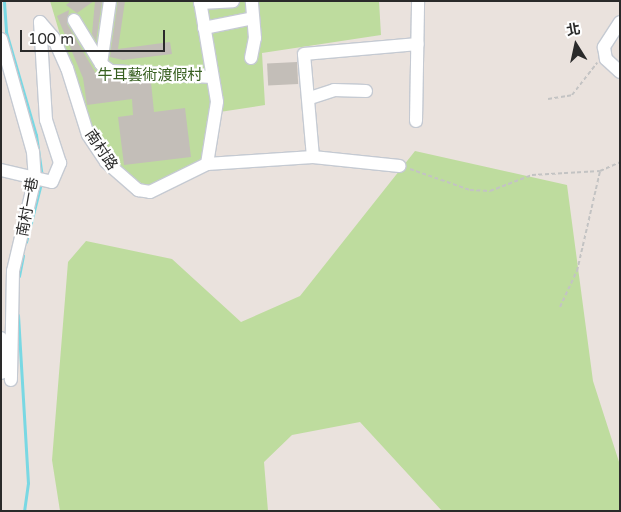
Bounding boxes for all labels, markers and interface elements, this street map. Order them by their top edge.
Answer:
scale bar [22,20,168,52]
north arrow [551,20,601,70]
text: 北 [565,20,582,39]
text: 100 m [28,30,74,48]
park label: 牛耳藝術渡假村 [98,67,202,85]
street label: 南村路 [81,126,121,174]
street label: 南村一巷 [14,176,42,238]

